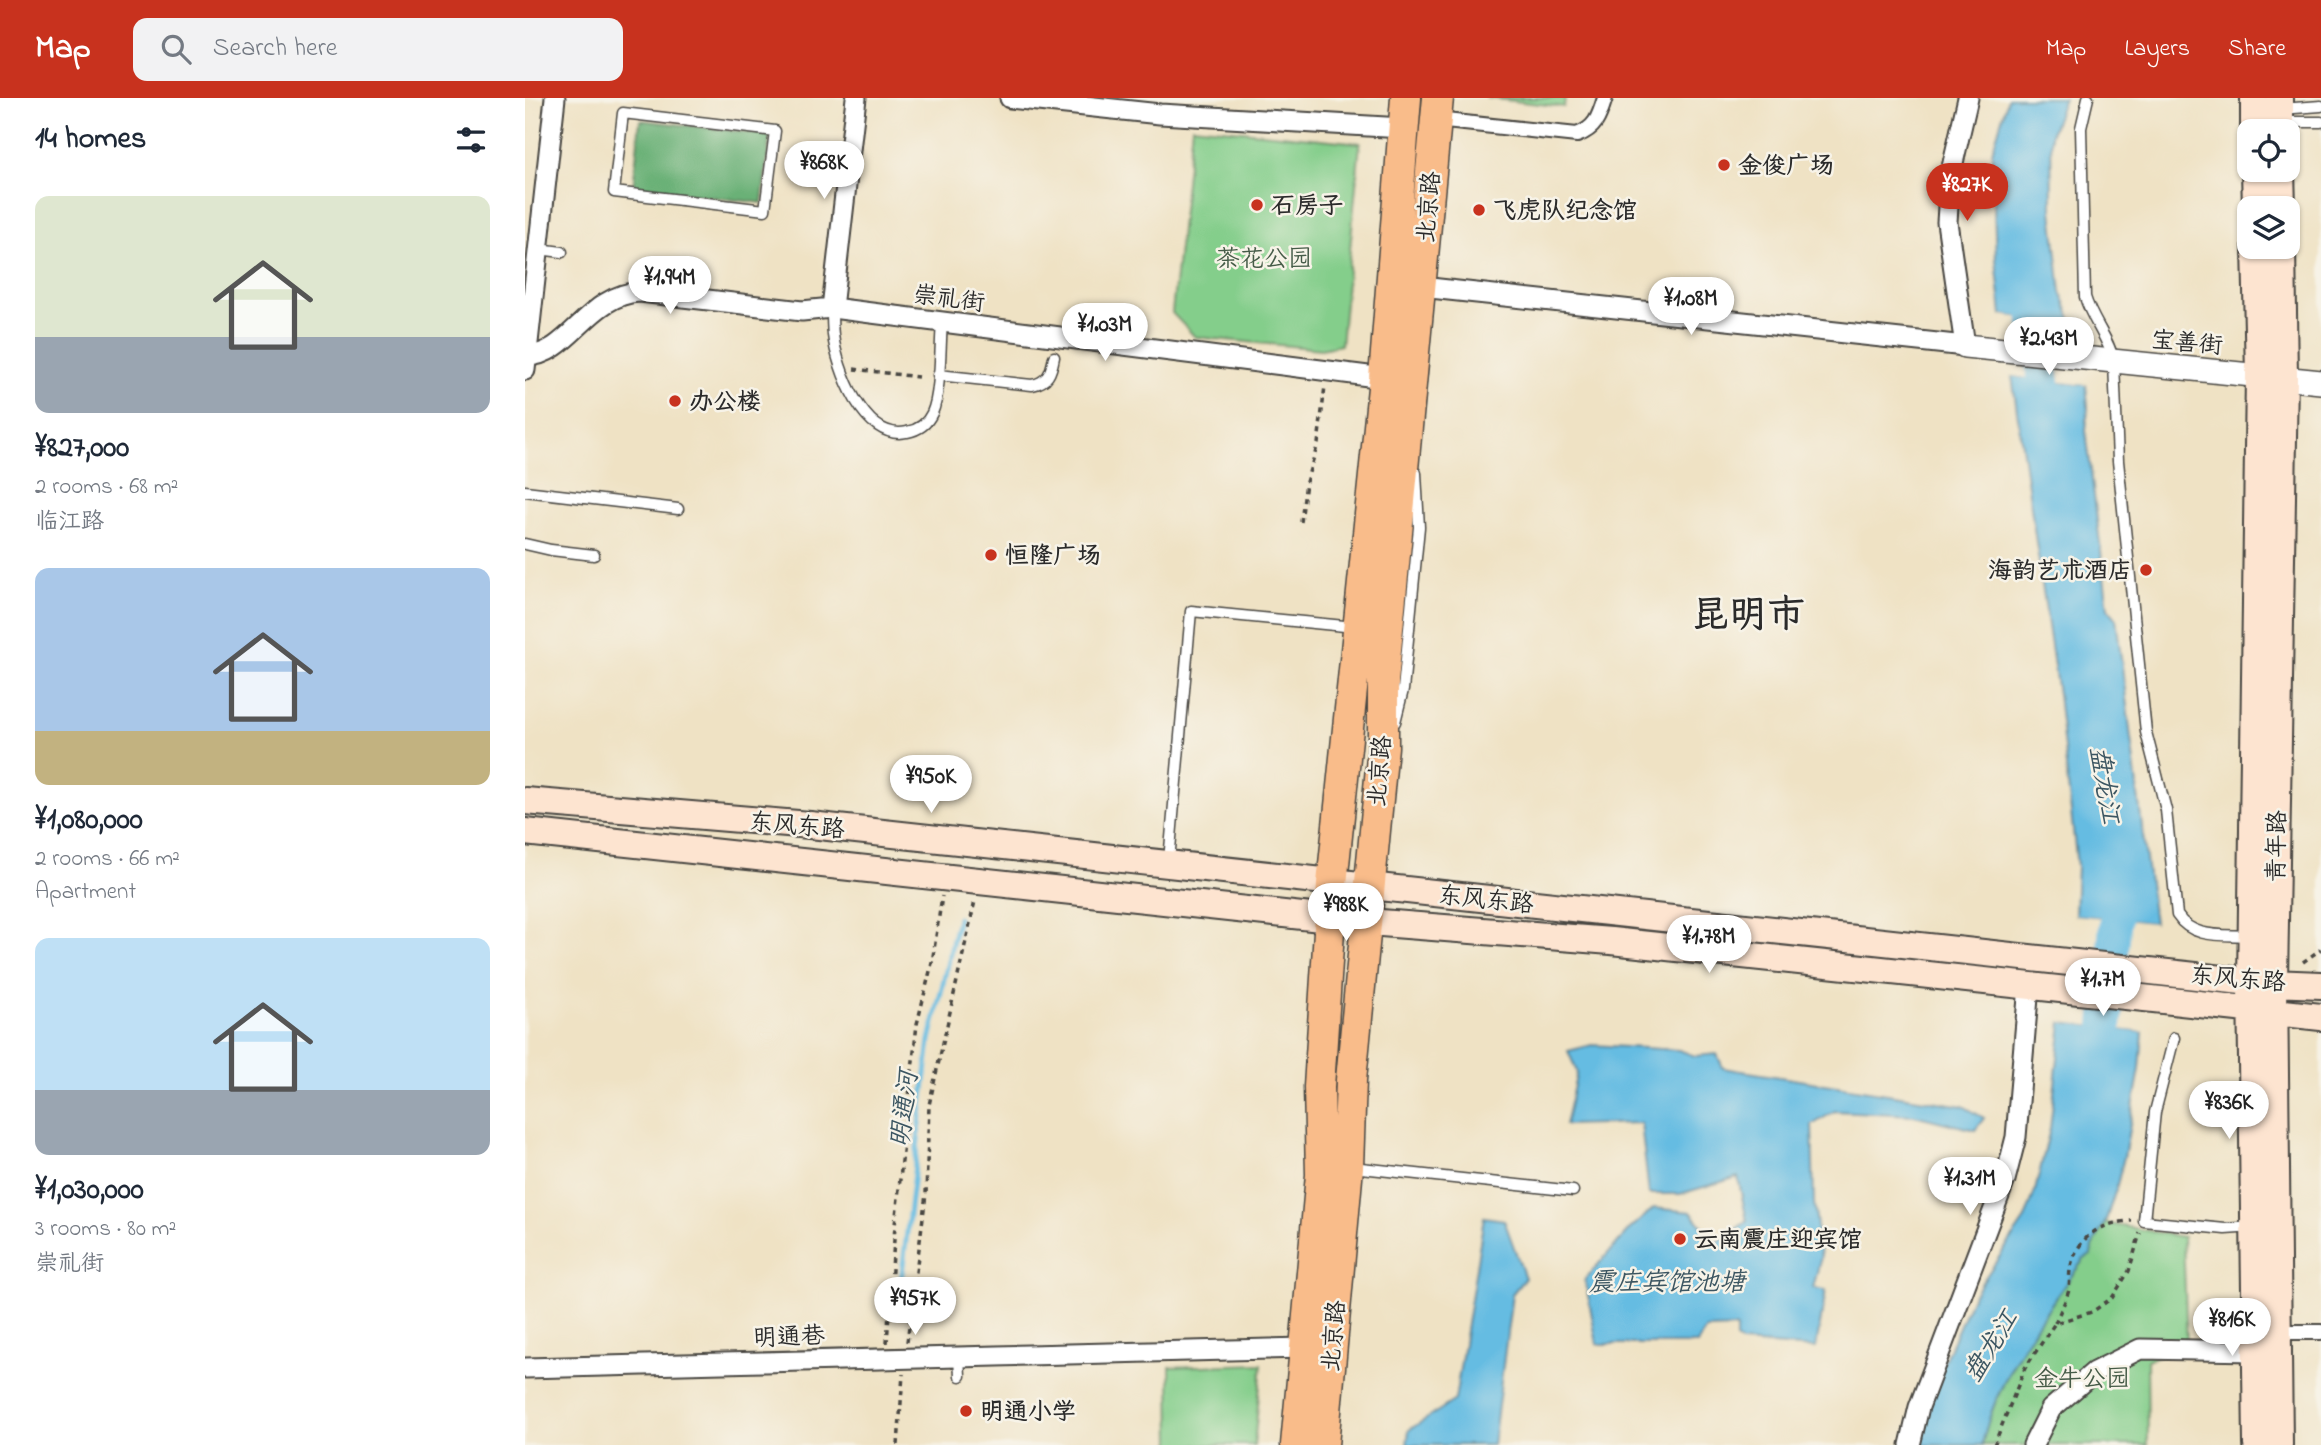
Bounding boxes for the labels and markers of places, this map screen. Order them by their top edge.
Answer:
pin: ¥868K [775,141,873,201]
place label: 金俊广场 [1738,150,1834,185]
marker: 金俊广场 [1716,157,1732,173]
pin: ¥827K [1918,164,2016,223]
place label: 石房子 [1271,190,1343,225]
place label: 飞虎队纪念馆 [1493,195,1637,230]
marker: 石房子 [1249,197,1265,213]
marker: 飞虎队纪念馆 [1471,202,1487,218]
pin: ¥1.94M [613,256,727,316]
pin: ¥1.08M [1634,278,1748,337]
pin: ¥1.03M [1048,303,1162,363]
pin: ¥2.43M [1992,317,2106,377]
place label: 办公楼 [689,386,761,421]
marker: 办公楼 [667,393,683,409]
place label: 恒隆广场 [1005,540,1101,575]
marker: 恒隆广场 [983,547,999,563]
place label: 海韵艺术酒店 [1988,555,2132,590]
marker: 海韵艺术酒店 [2138,562,2154,578]
pin: ¥950K [882,756,980,815]
pin: ¥988K [1297,884,1395,943]
pin: ¥1.78M [1652,916,1766,975]
pin: ¥1.7M [2054,958,2152,1018]
pin: ¥836K [2180,1082,2278,1141]
pin: ¥1.31M [1913,1158,2027,1217]
place label: 云南震庄迎宾馆 [1694,1224,1862,1259]
marker: 云南震庄迎宾馆 [1672,1231,1688,1247]
pin: ¥957K [866,1278,964,1337]
pin: ¥816K [2183,1298,2281,1358]
place label: 明通小学 [980,1396,1076,1431]
marker: 明通小学 [958,1403,974,1419]

